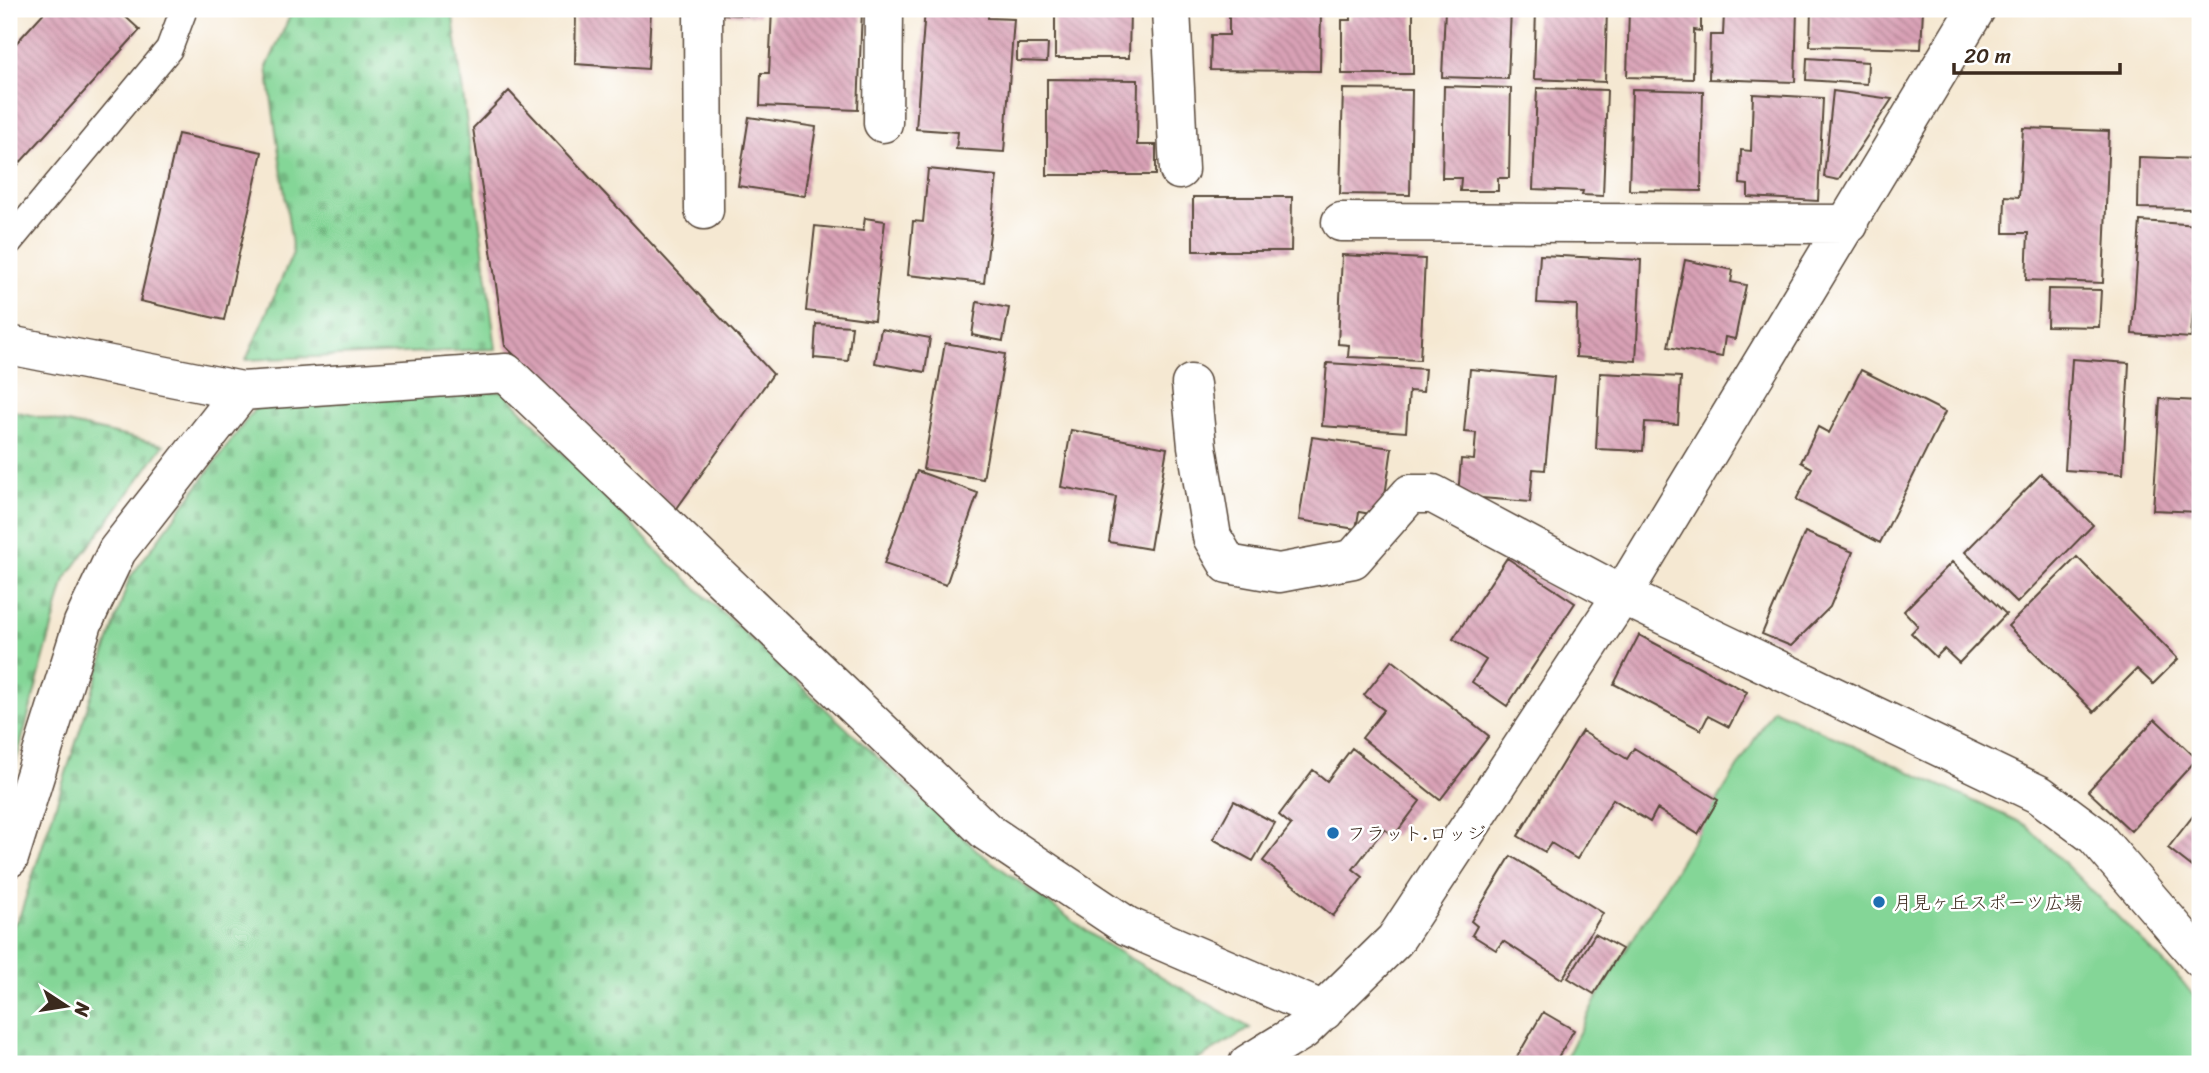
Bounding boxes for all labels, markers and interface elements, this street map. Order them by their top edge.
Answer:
scale bar [1954,32,2120,76]
text: 20 m [1964,37,2011,75]
place label: フラット.ロッジ [1347,817,1486,850]
marker: フラット.ロッジ [1325,825,1341,841]
place label: 月見ヶ丘スポーツ広場 [1893,886,2083,919]
marker: 月見ヶ丘スポーツ広場 [1871,894,1887,910]
north arrow [32,972,102,1042]
text: N [64,999,100,1020]

